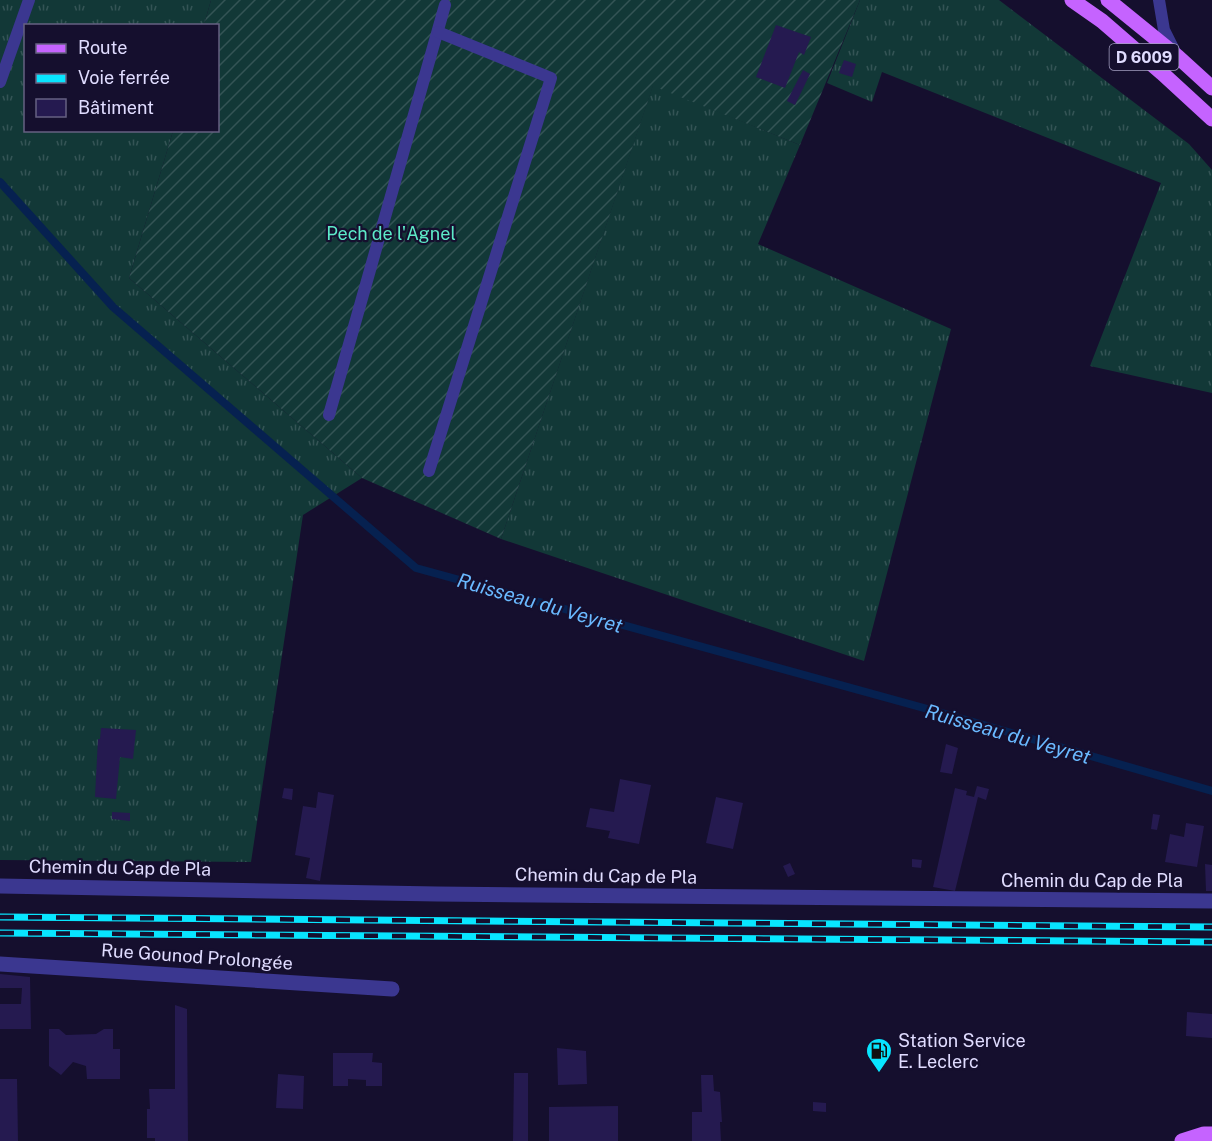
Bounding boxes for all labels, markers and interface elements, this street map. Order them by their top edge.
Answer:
legend [24,24,219,132]
text: Route [78,37,127,58]
road number: D 6009 [1110,44,1178,70]
text: Voie ferrée [78,67,170,88]
text: Bâtiment [78,97,154,118]
park label: Pech de l'Agnel [326,223,456,244]
water label: Ruisseau du Veyret [454,568,626,638]
water label: Ruisseau du Veyret [922,699,1094,769]
street label: Chemin du Cap de Pla [29,855,211,880]
street label: Chemin du Cap de Pla [515,863,697,888]
street label: Chemin du Cap de Pla [1001,870,1183,891]
street label: Rue Gounod Prolongée [101,939,293,974]
place label: Station Service E. Leclerc [898,1030,1026,1072]
fuel station icon: Station Service E. Leclerc [864,1036,894,1074]

